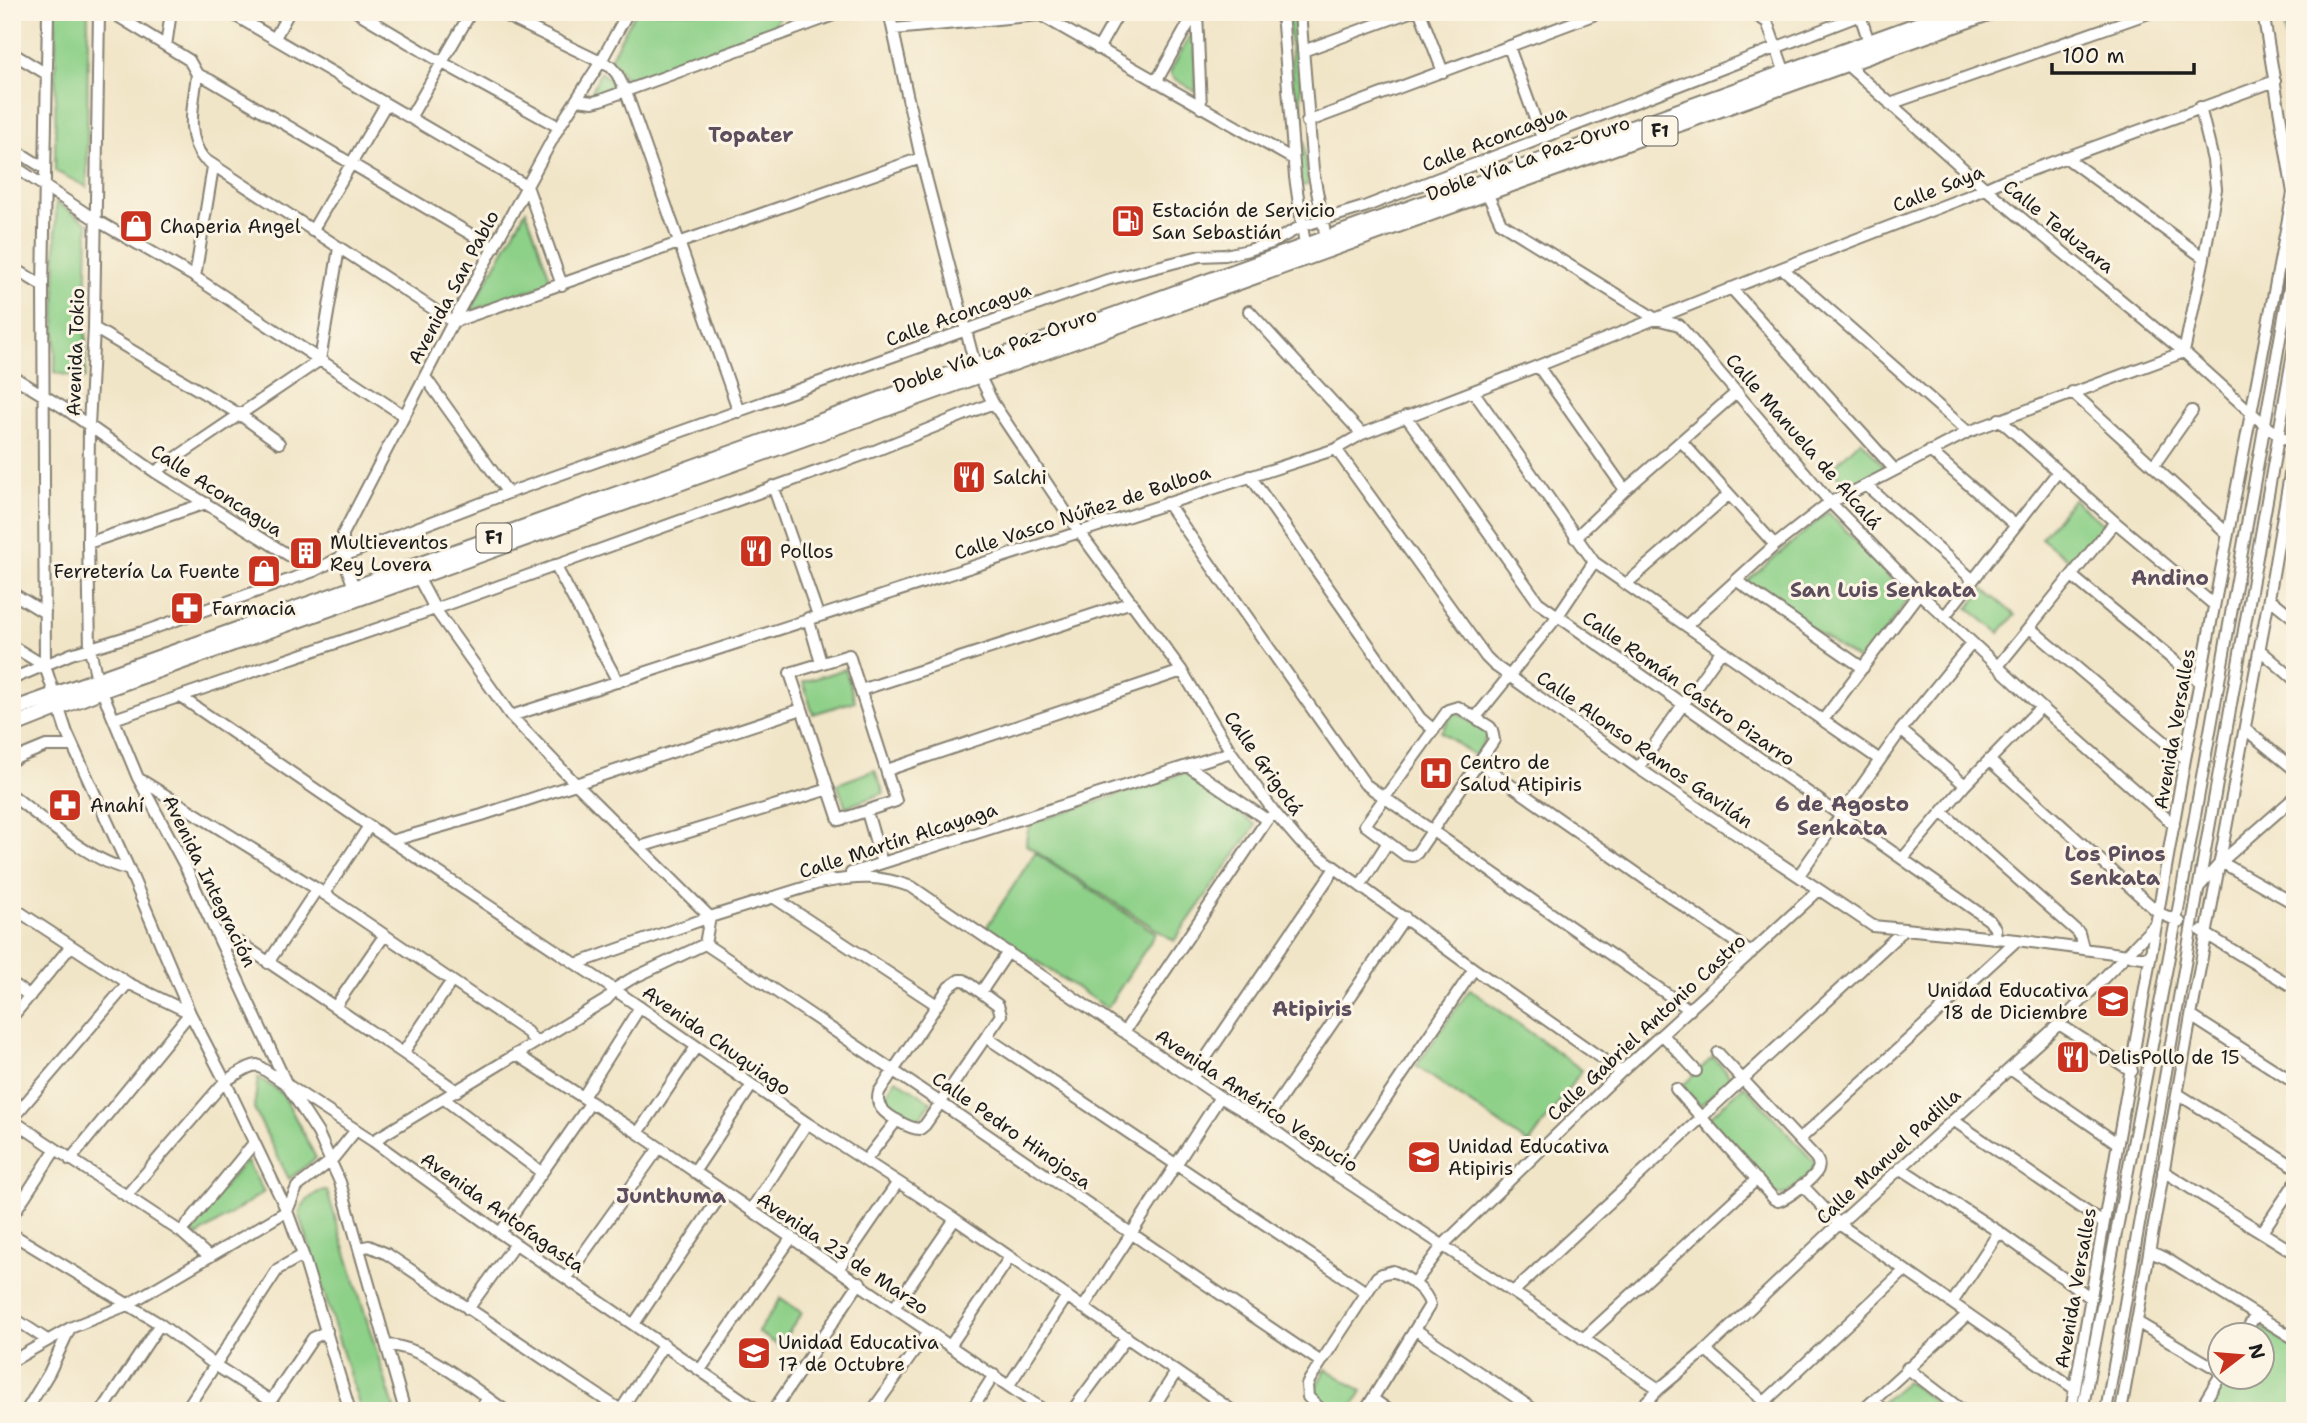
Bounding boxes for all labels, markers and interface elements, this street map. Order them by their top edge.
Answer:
scale bar [2052,32,2193,76]
text: 100 m [2062,42,2125,70]
street label: Calle Aconcagua [1418,99,1570,177]
street label: Doble Vía La Paz-Oruro [1423,110,1633,207]
road number: F1 [1642,116,1678,146]
district label: Topater [708,121,794,149]
street label: Calle Saya [1889,159,1988,218]
street label: Calle Teduzara [1998,174,2120,279]
place label: Estación de Servicio San Sebastián [1152,198,1335,245]
fuel station icon: Estación de Servicio San Sebastián [1109,202,1147,240]
street label: Avenida San Pablo [402,206,505,369]
shop icon: Chaperia Angel [117,207,155,245]
place label: Chaperia Angel [160,214,301,239]
street label: Calle Aconcagua [882,277,1034,352]
street label: Avenida Tokio [61,287,90,417]
street label: Doble Vía La Paz-Oruro [890,302,1100,399]
street label: Calle Manuela de Alcalá [1720,348,1887,535]
street label: Calle Aconcagua [146,438,288,543]
restaurant icon: Salchi [950,458,988,496]
street label: Calle Vasco Núñez de Balboa [951,459,1214,566]
place label: Salchi [993,465,1047,490]
road number: F1 [476,524,512,552]
place label: Multieventos Rey Lovera [330,530,448,577]
restaurant icon: Pollos [737,532,775,570]
building icon: Multieventos Rey Lovera [287,534,325,572]
place label: Pollos [780,539,834,564]
shop icon: Ferretería La Fuente [245,552,283,590]
place label: Ferretería La Fuente [53,559,240,584]
district label: Andino [2131,564,2209,592]
district label: San Luis Senkata [1790,576,1977,604]
pharmacy icon: Farmacia [168,589,206,627]
place label: Farmacia [212,596,296,621]
street label: Calle Román Castro Pizarro [1577,605,1800,772]
street label: Avenida Versalles [2148,647,2201,811]
street label: Calle Alonso Ramos Gavilán [1532,665,1758,834]
street label: Calle Grigotá [1218,706,1309,821]
place label: Centro de Salud Atipiris [1460,750,1582,797]
hospital icon: Centro de Salud Atipiris [1417,754,1455,792]
pharmacy icon: Anahí [46,786,84,824]
district label: 6 de Agosto Senkata [1775,790,1909,842]
street label: Avenida Integración [157,791,262,971]
place label: Anahí [90,793,145,818]
street label: Calle Martín Alcayaga [796,797,1000,884]
district label: Los Pinos Senkata [2064,840,2166,892]
street label: Calle Gabriel Antonio Castro [1541,928,1751,1126]
place label: Unidad Educativa 18 de Diciembre [1927,978,2088,1025]
street label: Avenida Chuquiago [637,980,796,1101]
school or university icon: Unidad Educativa 18 de Diciembre [2094,982,2132,1020]
district label: Atipiris [1272,995,1352,1023]
street label: Avenida Américo Vespucio [1150,1023,1363,1178]
restaurant icon: DelisPollo de 15 [2054,1038,2092,1076]
place label: DelisPollo de 15 [2098,1045,2240,1070]
street label: Calle Pedro Hinojosa [927,1066,1096,1195]
street label: Calle Manuel Padilla [1811,1083,1966,1230]
place label: Unidad Educativa Atipiris [1448,1134,1609,1181]
school or university icon: Unidad Educativa Atipiris [1405,1138,1443,1176]
street label: Avenida Antofagasta [416,1146,590,1279]
district label: Junthuma [616,1182,727,1210]
street label: Avenida 23 de Marzo [752,1186,934,1320]
street label: Avenida Versalles [2049,1206,2102,1370]
north arrow [2206,1322,2276,1392]
place label: Unidad Educativa 17 de Octubre [778,1330,939,1377]
school or university icon: Unidad Educativa 17 de Octubre [735,1334,773,1372]
text: N [2243,1341,2271,1362]

